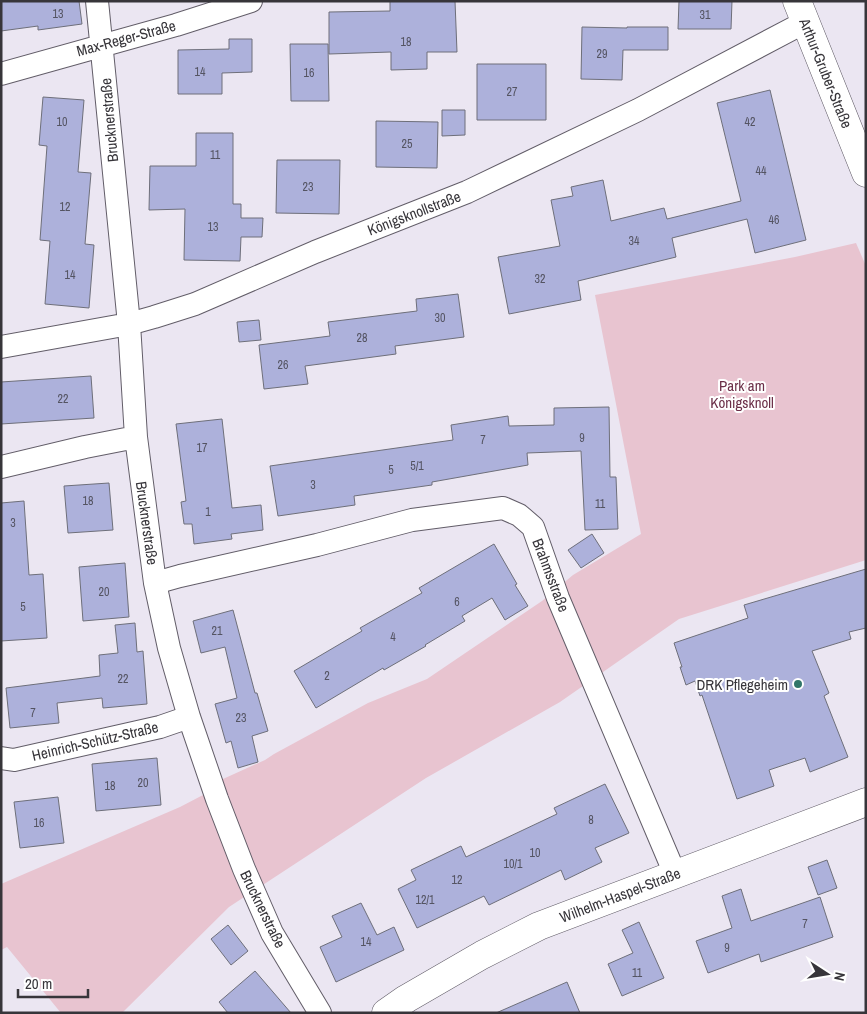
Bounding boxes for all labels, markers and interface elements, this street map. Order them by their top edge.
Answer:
house number: 13 [53,6,63,22]
house number: 31 [700,7,711,23]
street label: Arthur-Gruber-Straße [794,14,858,131]
street label: Max-Reger-Straße [74,15,178,61]
house number: 18 [401,34,411,50]
house number: 29 [597,46,607,62]
house number: 14 [195,64,206,80]
house number: 16 [304,65,314,81]
street label: Brucknerstraße [95,77,123,163]
house number: 27 [507,84,518,100]
house number: 10 [57,114,67,130]
house number: 42 [745,114,755,130]
house number: 25 [402,136,413,152]
house number: 11 [210,147,221,163]
house number: 44 [756,163,767,179]
house number: 23 [303,179,313,195]
street label: Königsknollstraße [364,186,464,240]
house number: 12 [60,199,70,215]
house number: 46 [769,212,779,228]
house number: 13 [208,219,218,235]
house number: 34 [629,233,640,249]
house number: 14 [65,267,76,283]
house number: 32 [535,271,545,287]
house number: 30 [435,310,445,326]
house number: 28 [357,330,367,346]
house number: 26 [278,357,288,373]
park label: Park am Königsknoll [710,375,774,413]
house number: 22 [58,391,68,407]
house number: 9 [579,430,585,446]
house number: 7 [480,432,486,448]
house number: 17 [197,440,208,456]
house number: 5/1 [410,458,424,474]
house number: 5 [388,462,394,478]
house number: 3 [310,477,316,493]
street label: Brucknerstraße [131,480,163,566]
house number: 18 [83,493,93,509]
house number: 11 [595,496,606,512]
house number: 1 [205,504,211,520]
house number: 3 [10,515,16,531]
street label: Brahmsstraße [527,535,575,615]
house number: 20 [99,584,109,600]
house number: 6 [454,594,460,610]
house number: 5 [20,599,26,615]
house number: 21 [212,623,223,639]
house number: 4 [390,629,396,645]
house number: 2 [324,668,330,684]
house number: 22 [118,671,128,687]
place label: DRK Pflegeheim [696,674,788,695]
marker: DRK Pflegeheim [792,678,804,690]
house number: 7 [30,705,36,721]
house number: 23 [236,710,246,726]
street label: Heinrich-Schütz-Straße [30,716,160,766]
house number: 20 [138,775,148,791]
house number: 18 [105,778,115,794]
house number: 8 [588,812,594,828]
house number: 16 [34,815,44,831]
house number: 10 [530,845,540,861]
house number: 10/1 [503,856,523,872]
street label: Wilhelm-Haspel-Straße [557,862,684,928]
street label: Brucknerstraße [235,867,291,952]
house number: 12 [452,872,462,888]
house number: 12/1 [415,892,435,908]
house number: 7 [802,916,808,932]
house number: 14 [361,934,372,950]
house number: 9 [724,940,730,956]
north arrow [802,949,852,999]
house number: 11 [632,965,643,981]
scale bar [18,966,88,998]
text: N [830,971,849,983]
text: 20 m [25,973,52,994]

